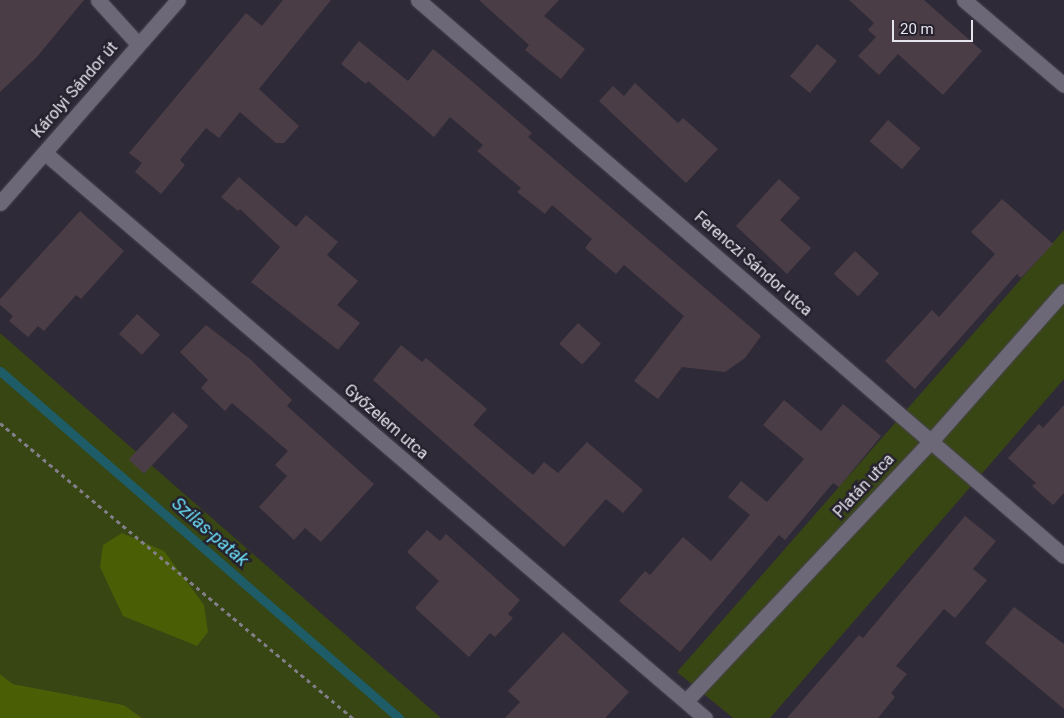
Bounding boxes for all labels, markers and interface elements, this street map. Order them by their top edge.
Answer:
scale bar [894,10,975,42]
text: 20 m [900,20,934,38]
street label: Károlyi Sándor út [28,38,122,142]
street label: Ferenczi Sándor utca [690,208,816,320]
street label: Győzelem utca [340,380,432,464]
street label: Platán utca [830,450,898,522]
water label: Szilas-patak [167,493,253,571]

